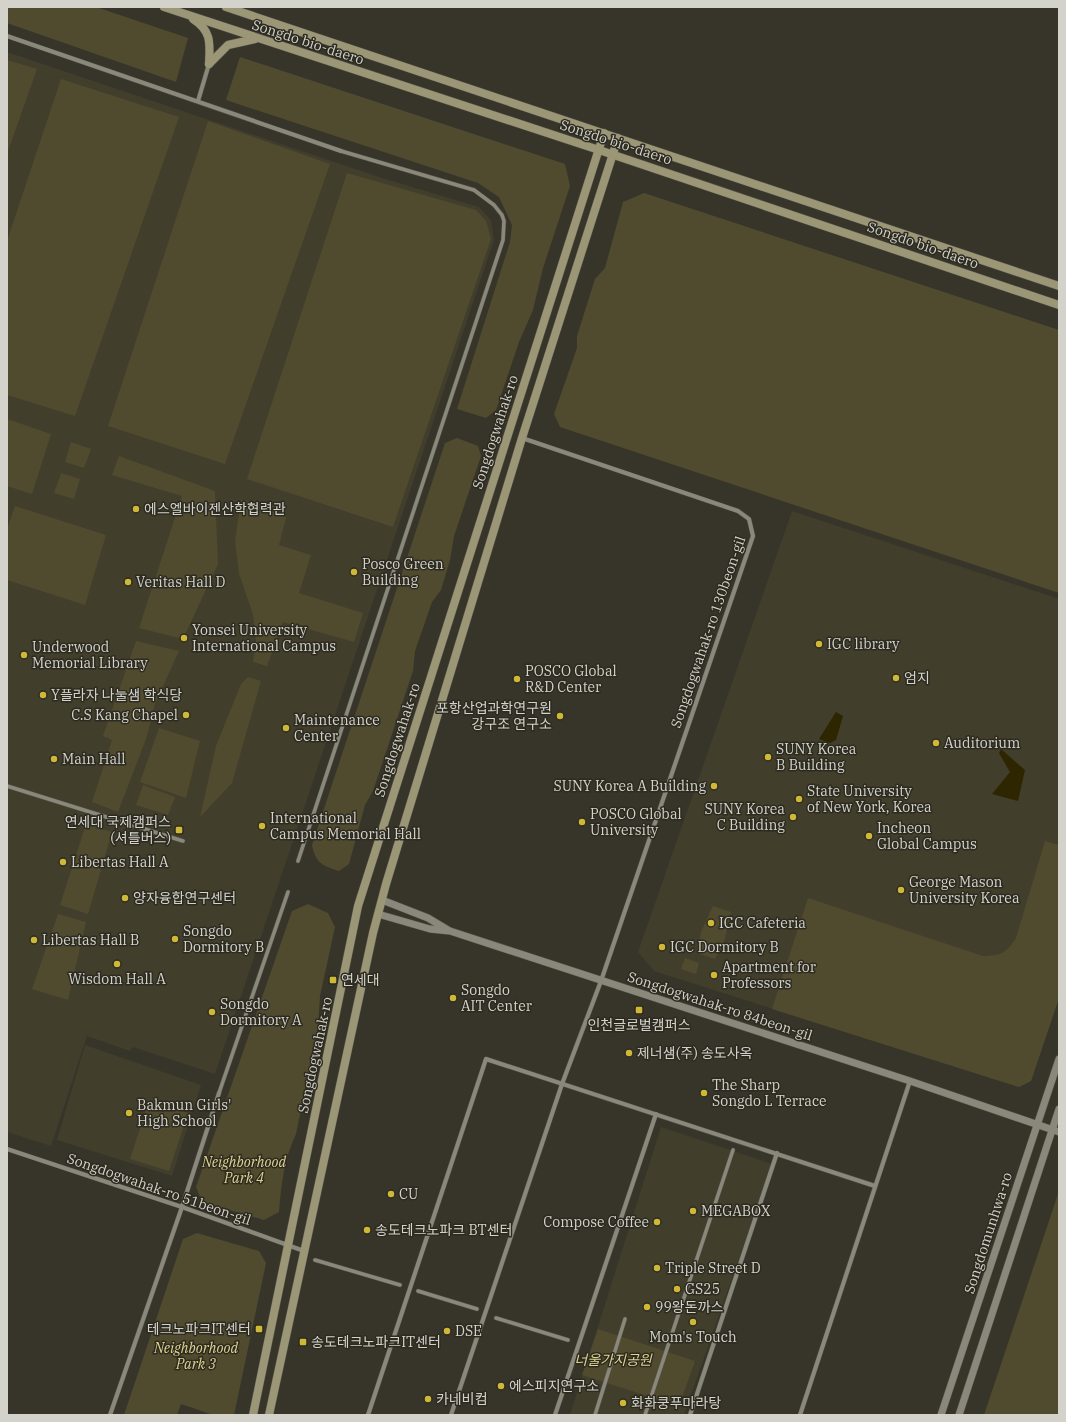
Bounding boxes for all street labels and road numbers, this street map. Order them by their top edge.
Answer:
street label: Songdo bio-daero [250,15,366,69]
street label: Songdo bio-daero [558,115,674,169]
street label: Songdo bio-daero [865,217,981,273]
street label: Songdogwahak-ro [468,373,522,491]
street label: Songdogwahak-ro 130beon-gil [667,534,749,730]
street label: Songdogwahak-ro [370,681,424,799]
street label: Songdogwahak-ro 84beon-gil [625,968,815,1044]
street label: Songdogwahak-ro [294,995,336,1115]
street label: Songdogwahak-ro 51beon-gil [65,1149,253,1229]
street label: Songdomunhwa-ro [960,1170,1016,1296]

